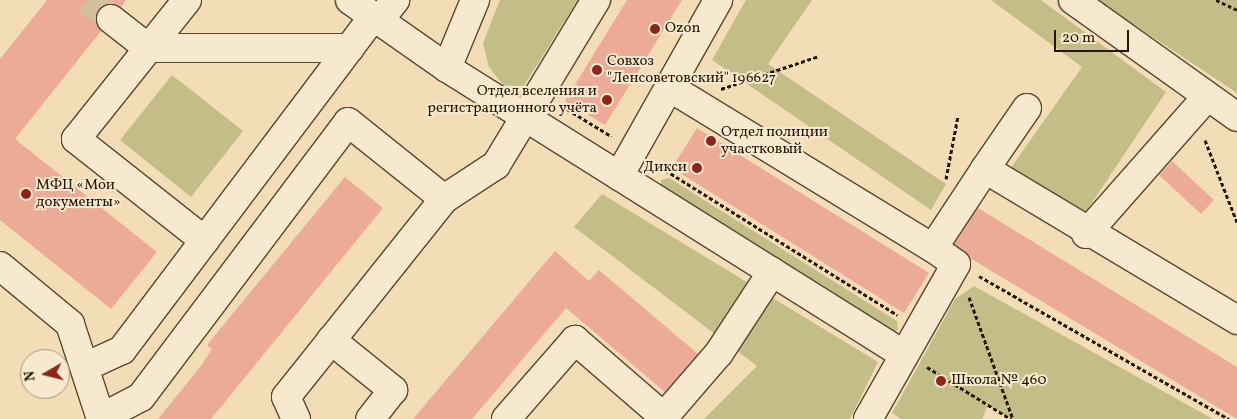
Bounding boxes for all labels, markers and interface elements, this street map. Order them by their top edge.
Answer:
place label: Ozon [665,20,700,38]
scale bar [1057,20,1132,52]
marker: Ozon [649,23,661,35]
text: 20 m [1062,28,1095,49]
place label: Совхоз "Ленсоветовский" 196627 [607,52,776,87]
marker: Совхоз "Ленсоветовский" 196627 [591,64,603,76]
place label: Отдел вселения и регистрационного учёта [427,82,597,117]
marker: Отдел вселения и регистрационного учёта [601,94,613,106]
place label: Отдел полиции участковый [721,123,828,158]
marker: Отдел полиции участковый [705,135,717,147]
place label: Дикси [643,159,687,177]
marker: Дикси [691,162,703,174]
place label: МФЦ «Мои документы» [36,176,121,211]
marker: МФЦ «Мои документы» [20,188,32,200]
north arrow [20,349,70,399]
text: N [21,370,41,382]
place label: Школа № 460 [951,372,1046,390]
marker: Школа № 460 [935,375,947,387]

